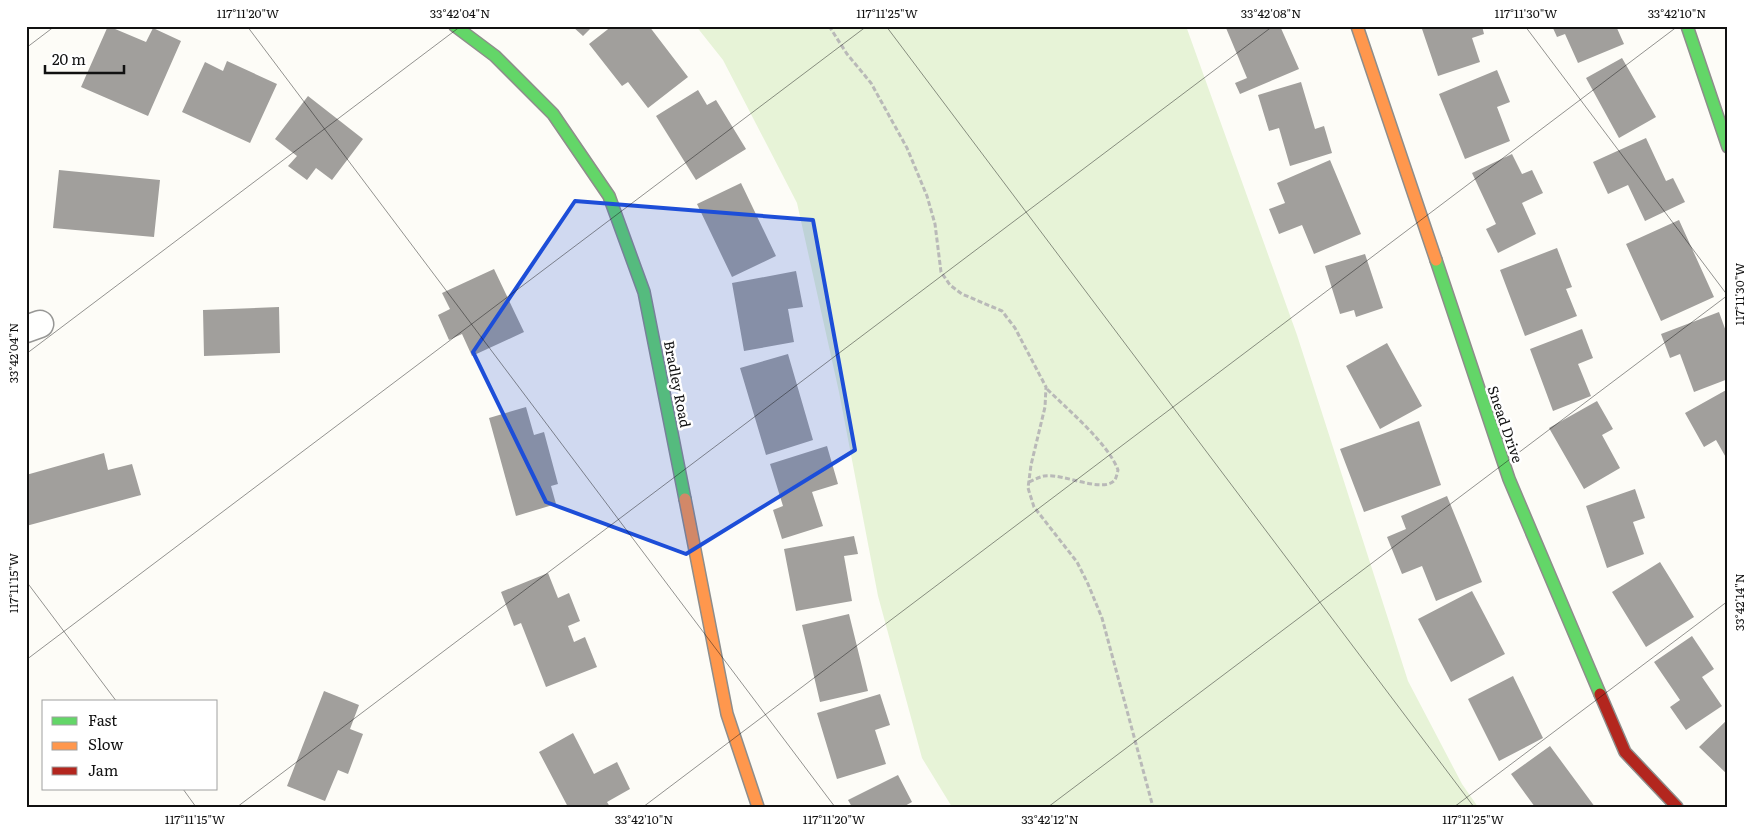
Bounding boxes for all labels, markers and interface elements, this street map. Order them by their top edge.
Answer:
text: 117°11'20"W [217,4,279,22]
text: 33°42'04"N [430,4,490,22]
text: 117°11'25"W [856,4,918,22]
text: 33°42'08"N [1241,4,1301,22]
text: 117°11'30"W [1495,4,1557,22]
text: 33°42'10"N [1648,4,1706,22]
scale bar [45,42,124,74]
text: 20 m [52,47,86,70]
text: 117°11'30"W [1730,263,1748,325]
text: 33°42'04"N [4,323,22,383]
street label: Bradley Road [660,339,696,430]
street label: Snead Drive [1483,383,1529,465]
text: 117°11'15"W [4,553,22,613]
text: 33°42'14"N [1730,573,1748,631]
legend [42,700,218,790]
text: Fast [88,708,117,731]
text: Slow [88,732,123,755]
text: Jam [88,758,119,781]
text: 117°11'15"W [165,810,225,828]
text: 33°42'10"N [615,810,673,828]
text: 117°11'20"W [803,810,865,828]
text: 33°42'12"N [1021,810,1079,828]
text: 117°11'25"W [1442,810,1504,828]

